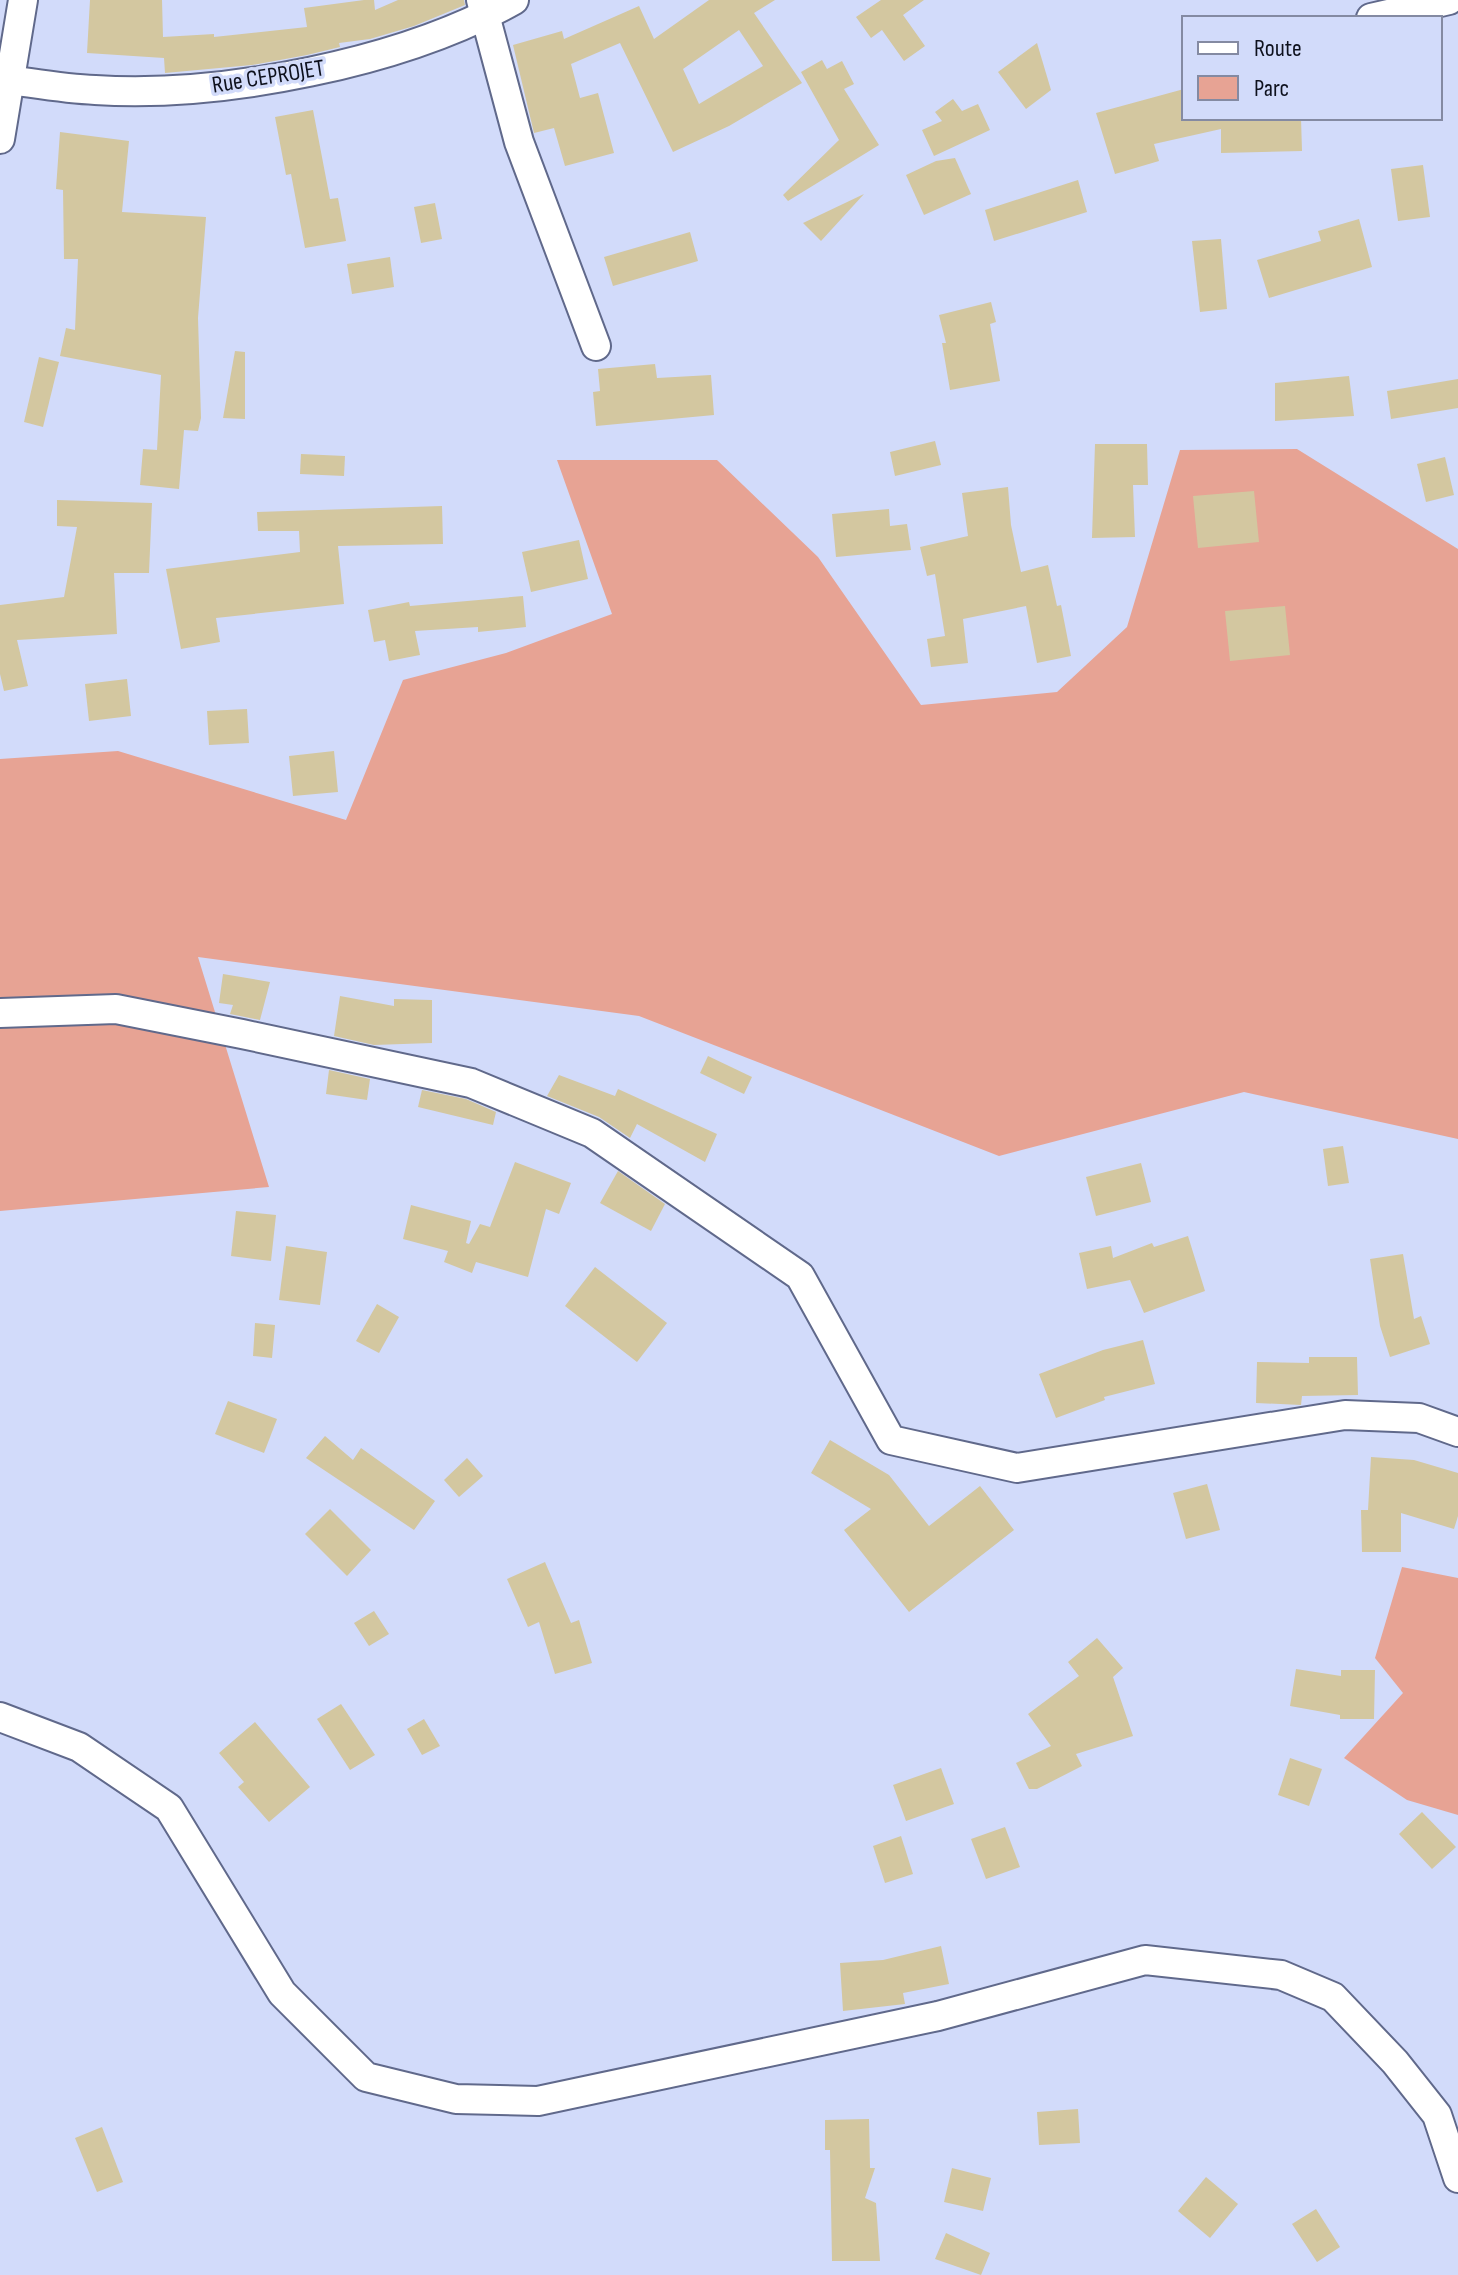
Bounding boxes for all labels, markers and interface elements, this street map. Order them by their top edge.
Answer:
legend [1182,16,1442,120]
text: Route [1254,34,1302,63]
street label: Rue CEPROJET [210,53,327,100]
text: Parc [1254,74,1289,103]

